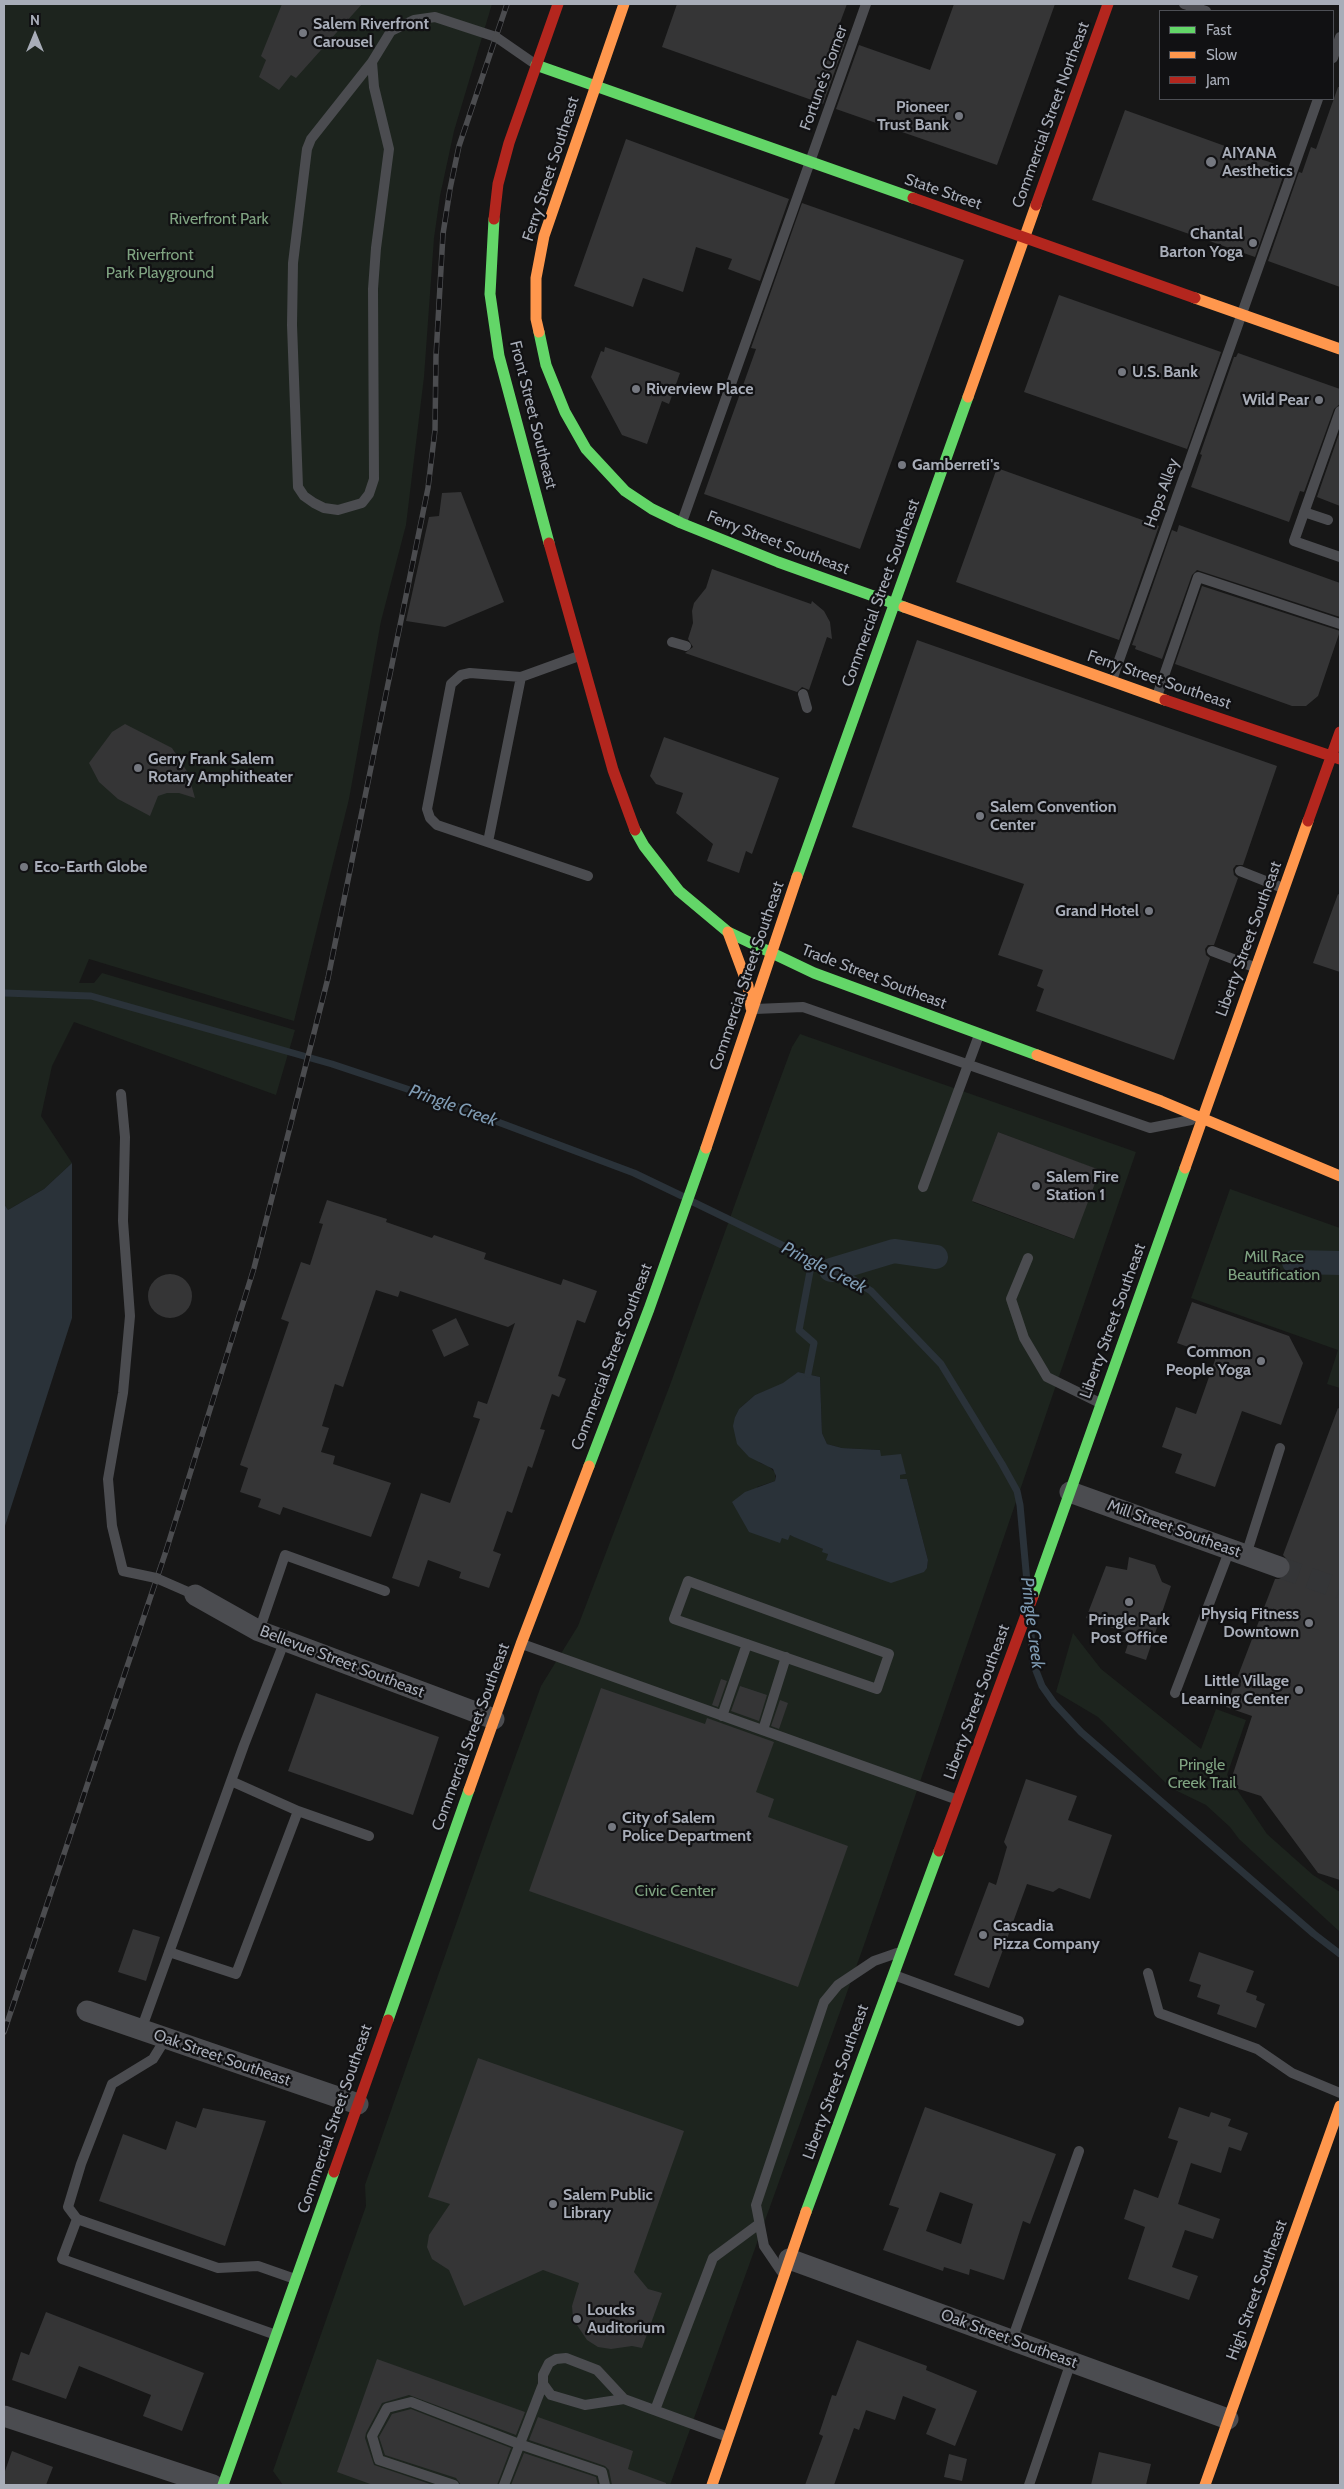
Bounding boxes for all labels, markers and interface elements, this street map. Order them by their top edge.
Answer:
north arrow [10,10,60,60]
legend [1159,10,1334,100]
text: N [30,11,40,29]
place label: Salem Riverfront Carousel [313,14,429,52]
street label: Commercial Street Northeast [1008,19,1094,211]
text: Fast [1206,21,1231,39]
street label: Fortune's Corner [796,23,852,133]
marker: Salem Riverfront Carousel [297,27,309,39]
text: Slow [1206,46,1237,64]
text: Jam [1206,71,1230,89]
street label: Ferry Street Southeast [519,94,583,244]
place label: Pioneer Trust Bank [877,97,949,135]
marker: Pioneer Trust Bank [953,110,965,122]
place label: AIYANA Aesthetics [1222,143,1293,181]
marker: AIYANA Aesthetics [1204,155,1218,169]
street label: State Street [902,170,984,214]
park label: Riverfront Park [169,209,269,229]
place label: Chantal Barton Yoga [1159,224,1243,262]
marker: Chantal Barton Yoga [1247,237,1259,249]
park label: Riverfront Park Playground [106,245,214,283]
street label: Front Street Southeast [505,339,561,491]
place label: U.S. Bank [1132,362,1198,382]
marker: U.S. Bank [1116,366,1128,378]
place label: Riverview Place [646,379,753,399]
marker: Riverview Place [630,383,642,395]
place label: Wild Pear [1242,390,1309,410]
marker: Wild Pear [1313,394,1325,406]
place label: Gamberreti's [912,455,1000,475]
street label: Hops Alley [1141,456,1183,530]
marker: Gamberreti's [896,459,908,471]
street label: Commercial Street Southeast [838,496,924,690]
street label: Ferry Street Southeast [704,507,852,579]
street label: Ferry Street Southeast [1085,646,1233,714]
place label: Gerry Frank Salem Rotary Amphitheater [148,749,293,787]
marker: Gerry Frank Salem Rotary Amphitheater [132,762,144,774]
place label: Salem Convention Center [990,797,1116,835]
marker: Salem Convention Center [974,810,986,822]
place label: Eco-Earth Globe [34,857,147,877]
street label: Liberty Street Southeast [1212,859,1286,1019]
marker: Eco-Earth Globe [18,861,30,873]
street label: Commercial Street Southeast [706,879,788,1073]
place label: Grand Hotel [1055,901,1139,921]
marker: Grand Hotel [1143,905,1155,917]
street label: Trade Street Southeast [799,941,949,1013]
water label: Pringle Creek [406,1080,500,1132]
place label: Salem Fire Station 1 [1046,1167,1119,1205]
marker: Salem Fire Station 1 [1030,1180,1042,1192]
water label: Pringle Creek [778,1237,870,1299]
street label: Liberty Street Southeast [1076,1241,1150,1401]
park label: Mill Race Beautification [1228,1247,1320,1285]
street label: Commercial Street Southeast [567,1261,657,1453]
place label: Common People Yoga [1166,1342,1251,1380]
marker: Common People Yoga [1255,1355,1267,1367]
street label: Mill Street Southeast [1105,1496,1243,1562]
water label: Pringle Creek [1016,1576,1048,1670]
marker: Pringle Park Post Office [1123,1596,1135,1608]
place label: Physiq Fitness Downtown [1201,1604,1299,1642]
place label: Pringle Park Post Office [1088,1610,1170,1648]
marker: Physiq Fitness Downtown [1303,1617,1315,1629]
street label: Bellevue Street Southeast [257,1622,427,1702]
street label: Liberty Street Southeast [940,1622,1014,1782]
street label: Commercial Street Southeast [428,1640,514,1834]
place label: Little Village Learning Center [1181,1671,1289,1709]
marker: Little Village Learning Center [1293,1684,1305,1696]
park label: Pringle Creek Trail [1168,1755,1236,1793]
place label: City of Salem Police Department [622,1808,752,1846]
marker: City of Salem Police Department [606,1821,618,1833]
park label: Civic Center [634,1881,716,1901]
place label: Cascadia Pizza Company [993,1916,1100,1954]
marker: Cascadia Pizza Company [977,1929,989,1941]
street label: Liberty Street Southeast [799,2002,873,2162]
street label: Commercial Street Southeast [294,2022,376,2216]
street label: Oak Street Southeast [151,2026,293,2090]
place label: Salem Public Library [563,2185,653,2223]
marker: Salem Public Library [547,2198,559,2210]
street label: High Street Southeast [1223,2217,1291,2363]
place label: Loucks Auditorium [587,2300,665,2338]
street label: Oak Street Southeast [938,2305,1080,2373]
marker: Loucks Auditorium [571,2313,583,2325]

